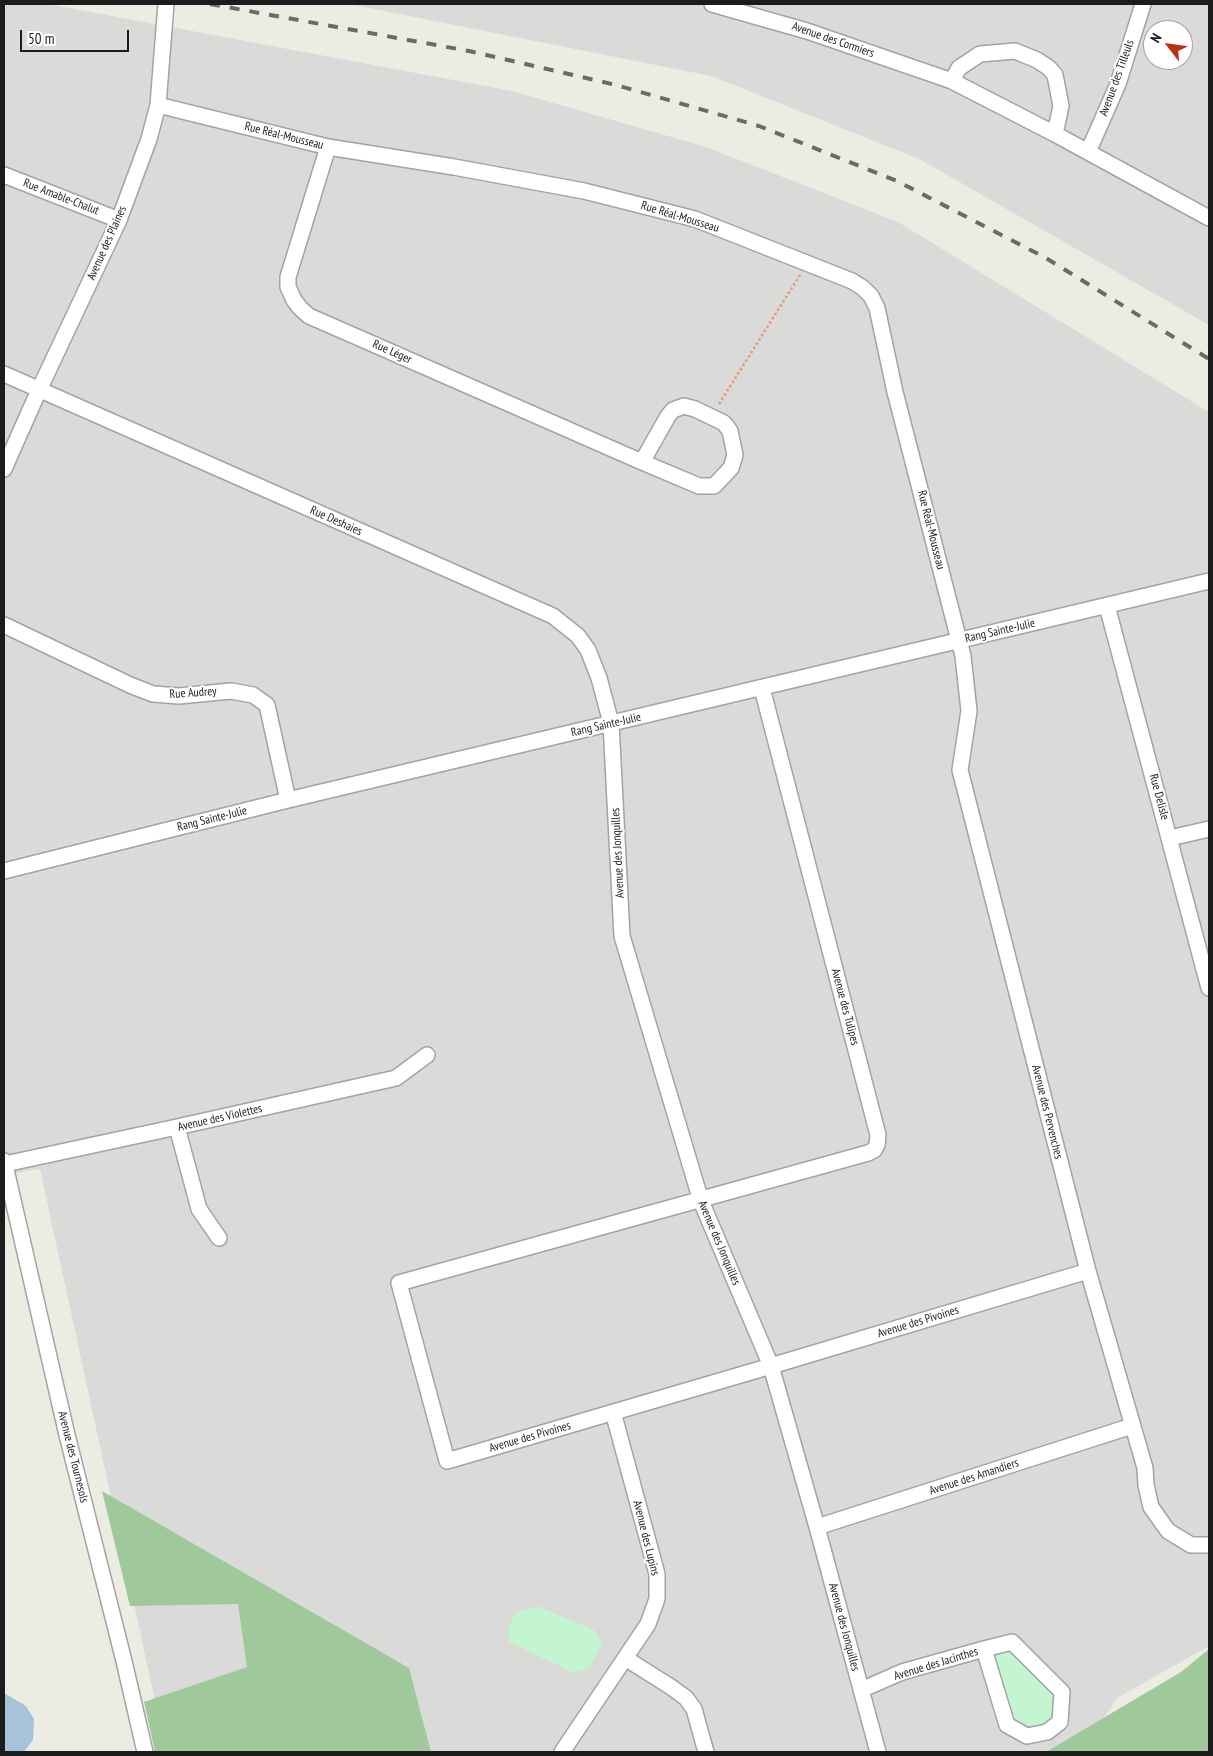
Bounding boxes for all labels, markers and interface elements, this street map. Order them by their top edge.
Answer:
street label: Avenue des Cormiers [790,19,876,61]
scale bar [22,20,131,52]
north arrow [1143,20,1193,70]
text: 50 m [28,29,54,48]
text: N [1146,30,1166,46]
street label: Avenue des Tilleuls [1097,38,1137,118]
street label: Rue Réal-Mousseau [243,119,325,153]
street label: Rue Amable-Chalut [21,176,101,218]
street label: Rue Réal-Mousseau [639,198,721,236]
street label: Avenue des Plaines [84,204,130,282]
street label: Rue Léger [370,337,414,367]
street label: Rue Réal-Mousseau [914,489,948,571]
street label: Rue Deshaies [308,503,364,539]
street label: Rang Sainte-Julie [964,616,1036,646]
street label: Rue Audrey [169,684,217,702]
street label: Rang Sainte-Julie [570,710,642,740]
street label: Rue Delisle [1146,772,1172,822]
street label: Rang Sainte-Julie [176,803,248,835]
street label: Avenue des Jonquilles [608,807,628,899]
street label: Avenue des Tulipes [828,967,862,1047]
street label: Avenue des Pervenches [1028,1063,1066,1161]
street label: Avenue des Violettes [176,1101,264,1135]
street label: Avenue des Jonquilles [695,1198,743,1288]
street label: Avenue des Pivoines [876,1303,960,1341]
street label: Avenue des Tournesols [55,1410,91,1504]
street label: Avenue des Pivoines [487,1418,573,1456]
street label: Avenue des Amandiers [927,1456,1021,1498]
street label: Avenue des Lupins [630,1499,662,1577]
street label: Avenue des Jonquilles [825,1581,863,1673]
street label: Avenue des Jacinthes [892,1644,980,1684]

